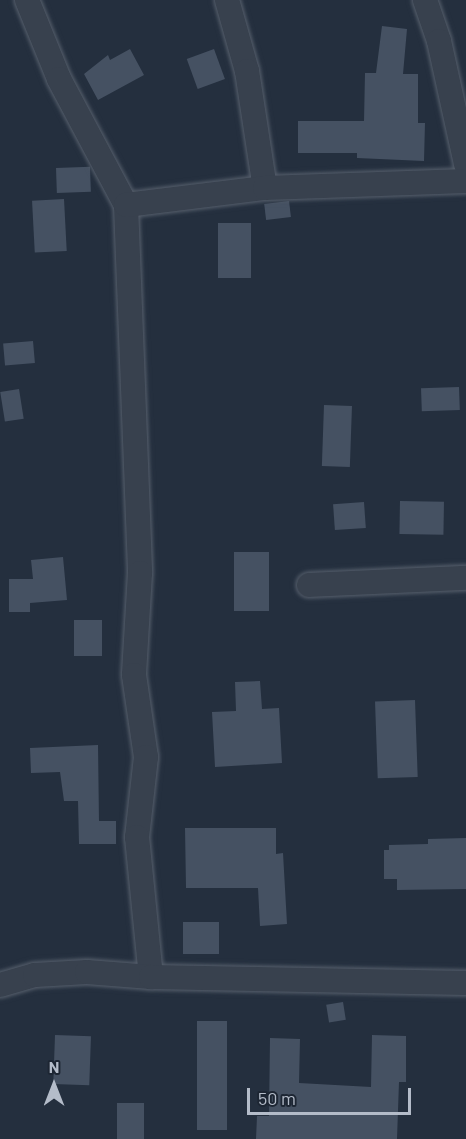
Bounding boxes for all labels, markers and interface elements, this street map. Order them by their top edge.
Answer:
north arrow [24,1055,84,1115]
text: N [49,1057,59,1076]
scale bar [250,1076,414,1114]
text: 50 m [258,1087,296,1109]

